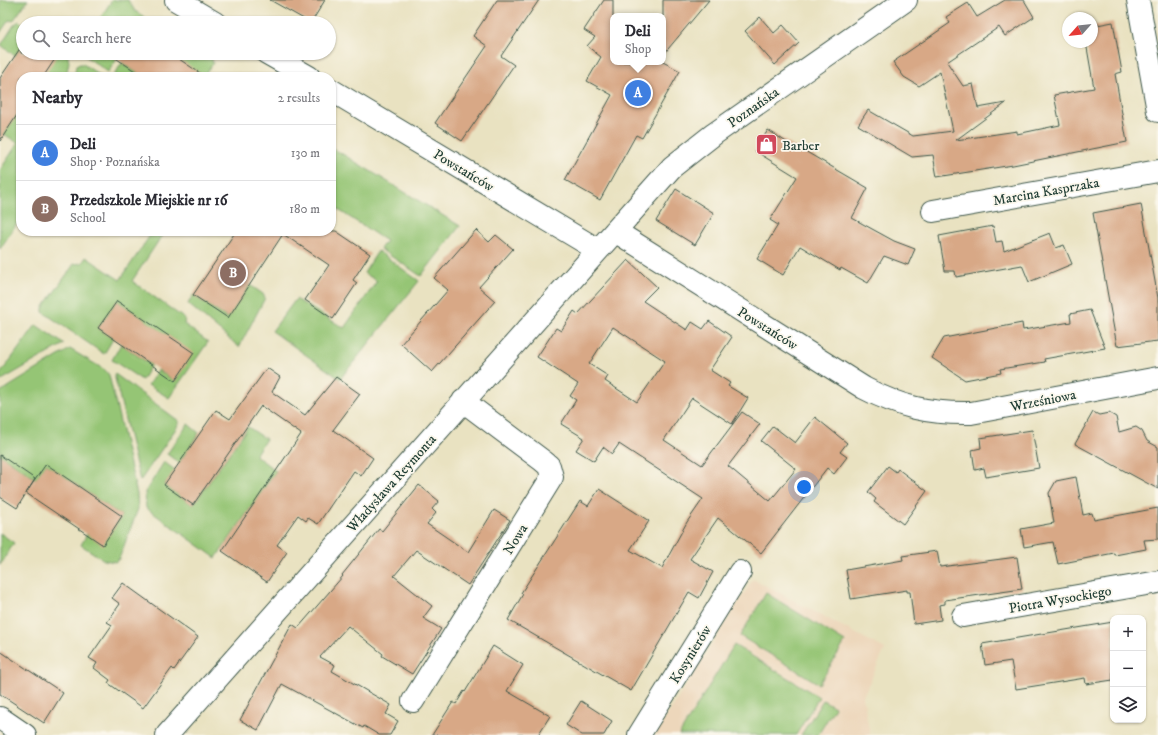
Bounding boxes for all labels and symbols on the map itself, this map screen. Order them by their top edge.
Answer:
north arrow [1062,12,1098,48]
pin: A [625,78,651,108]
street label: Poznańska [724,84,783,132]
shop icon: Barber [754,132,780,158]
place label: Barber [782,137,820,155]
street label: Powstańców [430,146,497,196]
street label: Marcina Kasprzaka [992,174,1101,210]
pin: B [220,258,246,288]
street label: Powstańców [734,303,801,354]
street label: Wrześniowa [1008,386,1078,416]
street label: Władysława Reymonta [342,431,441,537]
your location [794,477,814,497]
street label: Nowa [500,521,532,558]
street label: Piotra Wysockiego [1007,582,1113,618]
street label: Kosynierów [666,622,716,687]

